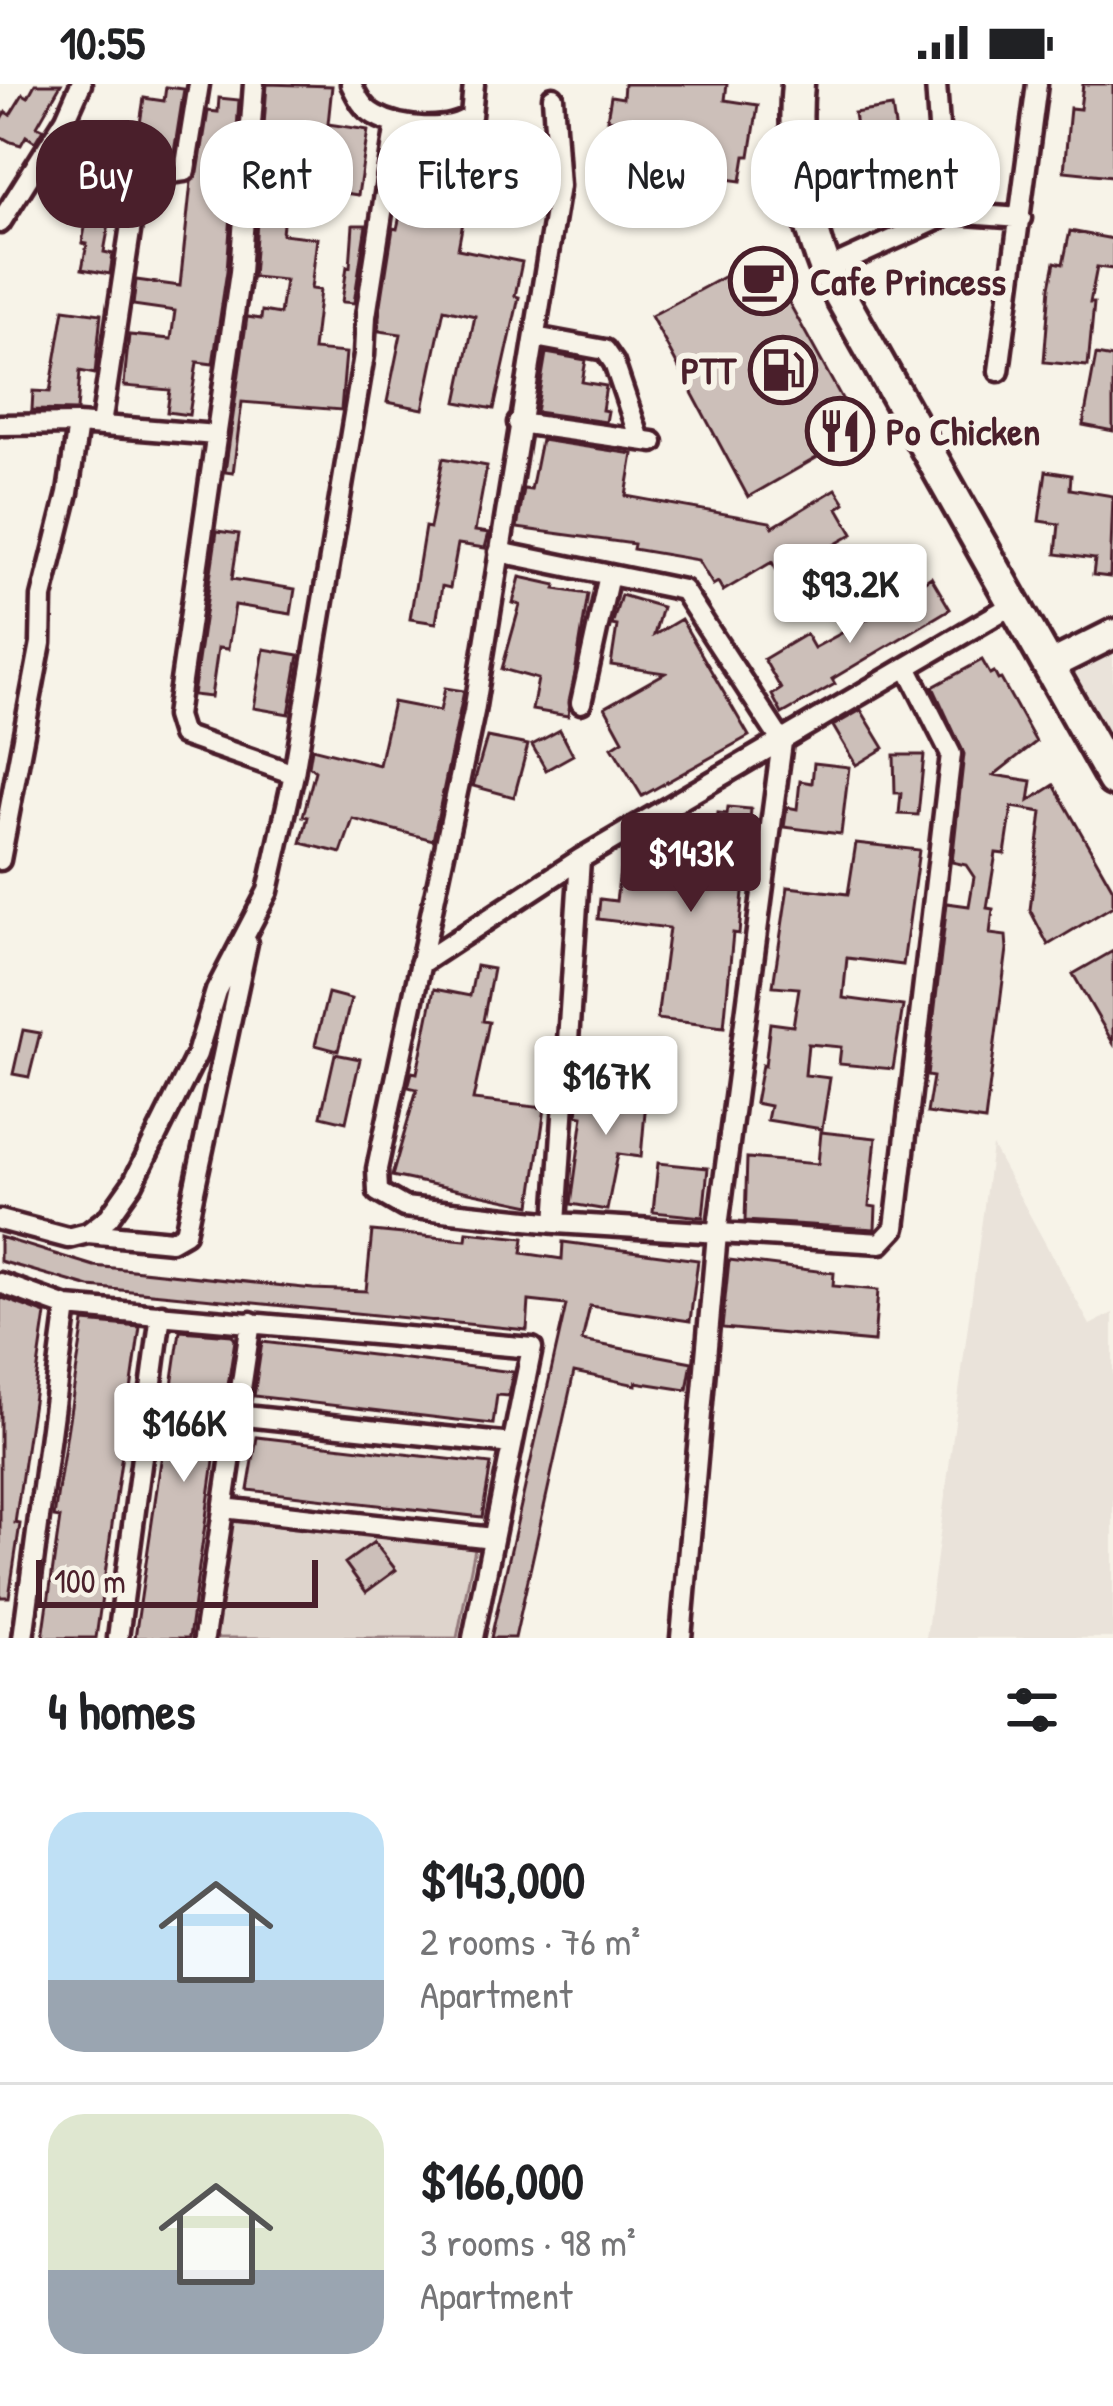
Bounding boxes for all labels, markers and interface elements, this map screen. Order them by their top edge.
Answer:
text: 10:55 [60,12,145,73]
chip: Buy [36,120,176,228]
chip: Rent [200,120,353,228]
chip: Filters [377,120,561,228]
chip: New [585,120,727,228]
chip: Apartment [751,120,1000,228]
cafe icon: Cafe Princess [728,246,798,316]
place label: Cafe Princess [810,254,1006,307]
fuel station icon: PTT [748,335,818,405]
place label: PTT [681,343,738,396]
restaurant icon: Po Chicken [805,396,875,466]
place label: Po Chicken [886,404,1040,457]
pin: $93.2K [752,544,948,646]
text: $93.2K [801,556,899,609]
pin: $143K [607,813,775,915]
text: $143K [648,825,734,878]
pin: $167K [522,1036,690,1138]
text: $167K [561,1048,651,1101]
pin: $166K [100,1383,268,1485]
text: $166K [141,1395,227,1448]
scale bar [36,1554,318,1607]
text: 100 m [54,1559,126,1603]
text: 4 homes [48,1676,195,1745]
icon: filters [999,1677,1065,1743]
text: $143,000 [420,1845,585,1914]
icon: home [144,1860,288,2004]
text: 2 rooms · 76 m² [420,1914,640,1967]
text: Apartment [420,1967,573,2020]
text: $166,000 [420,2146,584,2215]
icon: home [144,2162,288,2306]
text: 3 rooms · 98 m² [420,2215,636,2268]
text: Apartment [420,2268,573,2321]

